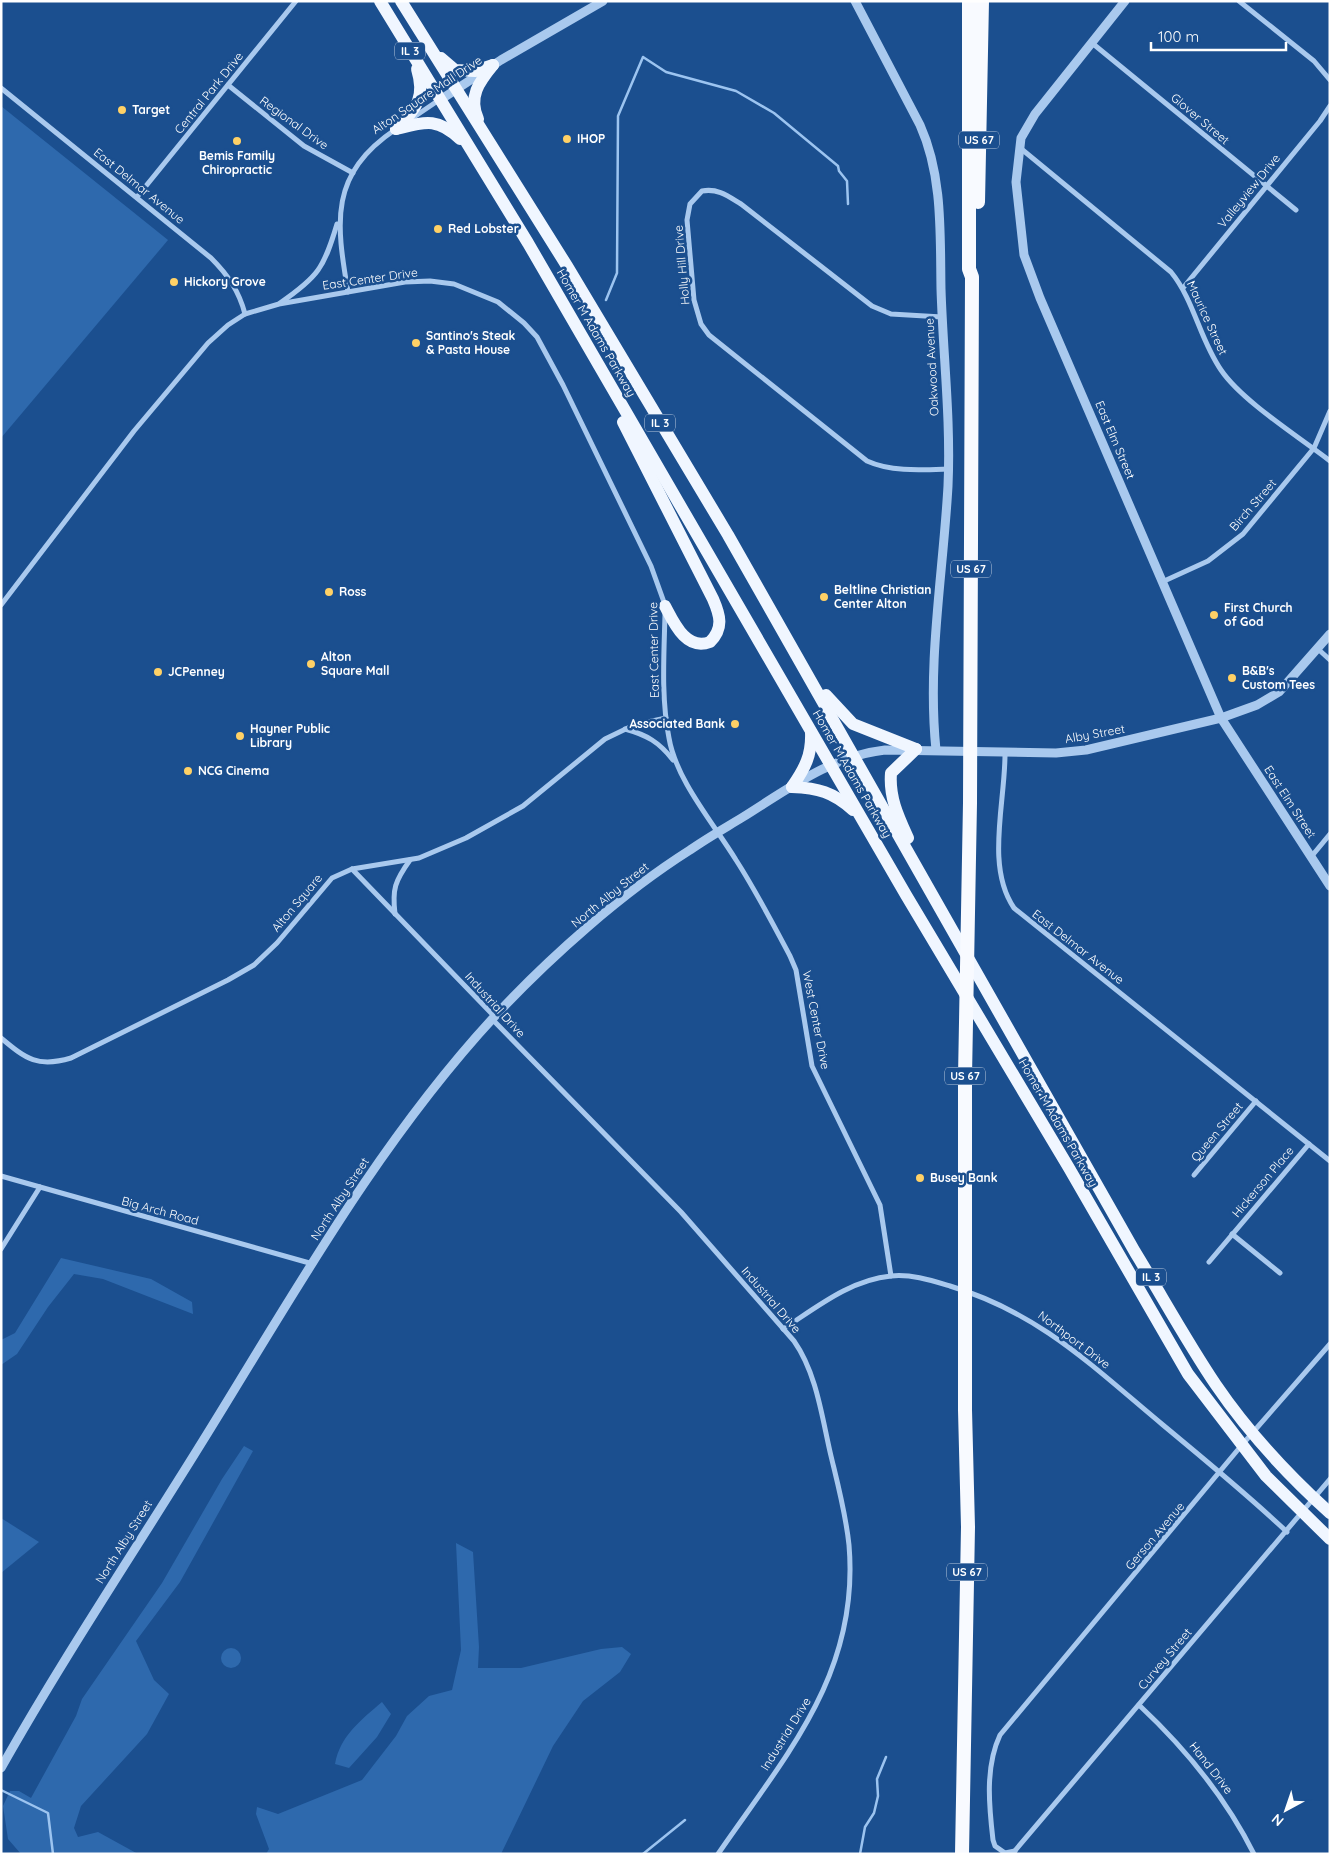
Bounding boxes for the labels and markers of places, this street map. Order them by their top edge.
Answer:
place label: Target [132,102,170,117]
marker: Target [116,104,128,116]
place label: IHOP [577,131,605,146]
marker: IHOP [561,133,573,145]
marker: Bemis Family Chiropractic [231,135,243,147]
place label: Bemis Family Chiropractic [199,148,275,177]
place label: Red Lobster [448,221,519,236]
marker: Red Lobster [432,223,444,235]
place label: Hickory Grove [184,274,266,289]
marker: Hickory Grove [168,276,180,288]
place label: Santino's Steak & Pasta House [426,328,516,357]
marker: Santino's Steak & Pasta House [410,337,422,349]
place label: Beltline Christian Center Alton [834,582,932,611]
place label: Ross [339,584,366,599]
marker: Ross [323,586,335,598]
marker: Beltline Christian Center Alton [818,591,830,603]
place label: First Church of God [1224,600,1293,629]
marker: First Church of God [1208,609,1220,621]
place label: Alton Square Mall [321,649,390,678]
marker: Alton Square Mall [305,658,317,670]
place label: B&B's Custom Tees [1242,663,1315,692]
place label: JCPenney [168,664,225,679]
marker: JCPenney [152,666,164,678]
marker: B&B's Custom Tees [1226,672,1238,684]
place label: Associated Bank [629,716,725,731]
marker: Associated Bank [729,718,741,730]
place label: Hayner Public Library [250,721,330,750]
marker: Hayner Public Library [234,730,246,742]
place label: NCG Cinema [198,763,269,778]
marker: NCG Cinema [182,765,194,777]
place label: Busey Bank [930,1170,998,1185]
marker: Busey Bank [914,1172,926,1184]

